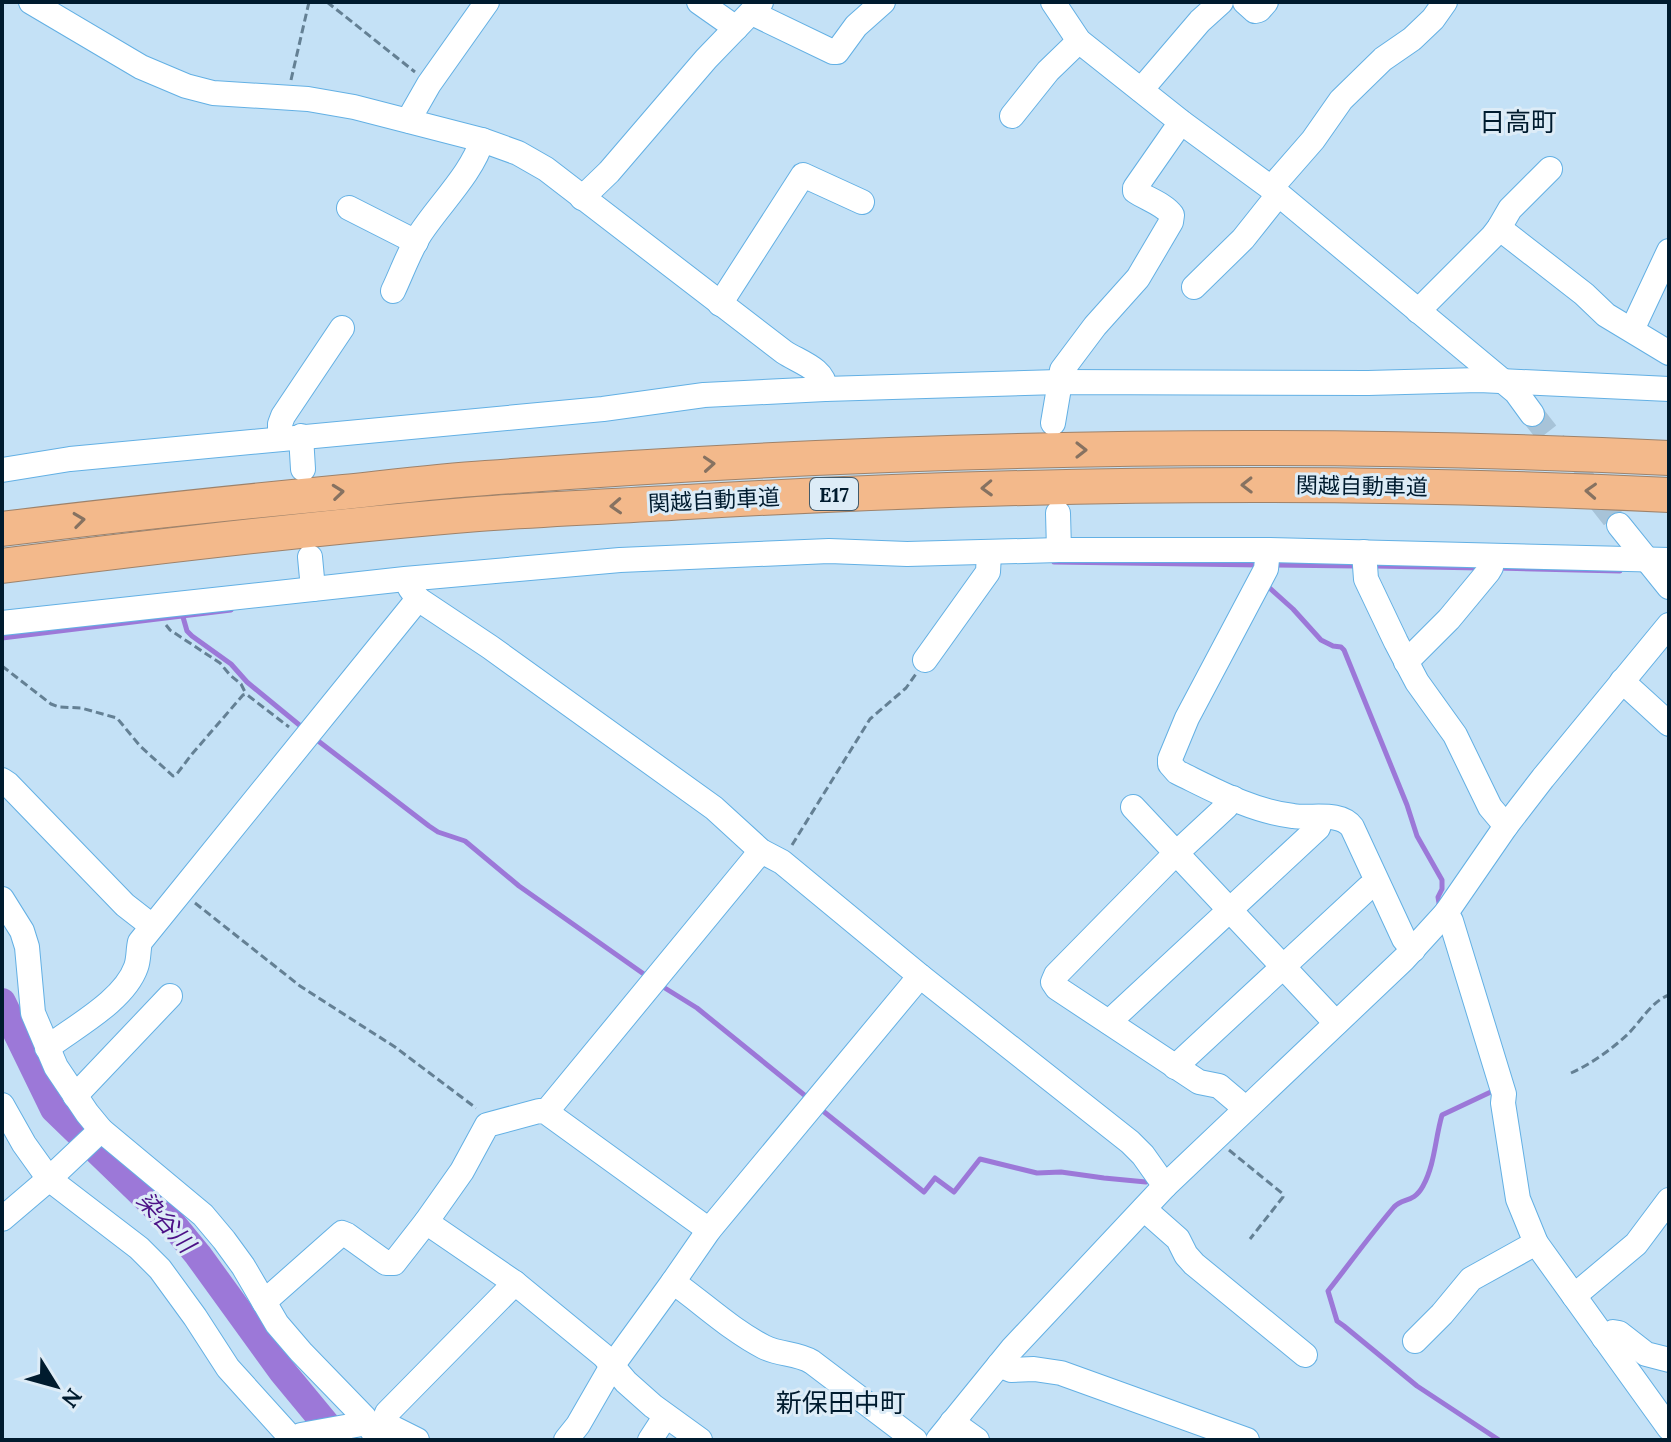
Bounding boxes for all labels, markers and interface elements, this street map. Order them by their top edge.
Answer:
district label: 日高町 [1479,105,1557,138]
one-way arrow [1075,441,1088,458]
one-way arrow [703,456,716,473]
street label: 関越自動車道 [1296,471,1428,501]
one-way arrow [1240,476,1253,494]
road number: E17 [810,478,858,510]
one-way arrow [980,480,993,497]
street label: 関越自動車道 [647,483,781,517]
one-way arrow [1584,483,1597,500]
one-way arrow [332,484,345,501]
one-way arrow [609,497,622,514]
one-way arrow [73,511,86,528]
water label: 染谷川 [130,1185,204,1261]
north arrow [16,1346,96,1426]
text: N [56,1383,88,1413]
district label: 新保田中町 [776,1386,906,1419]

